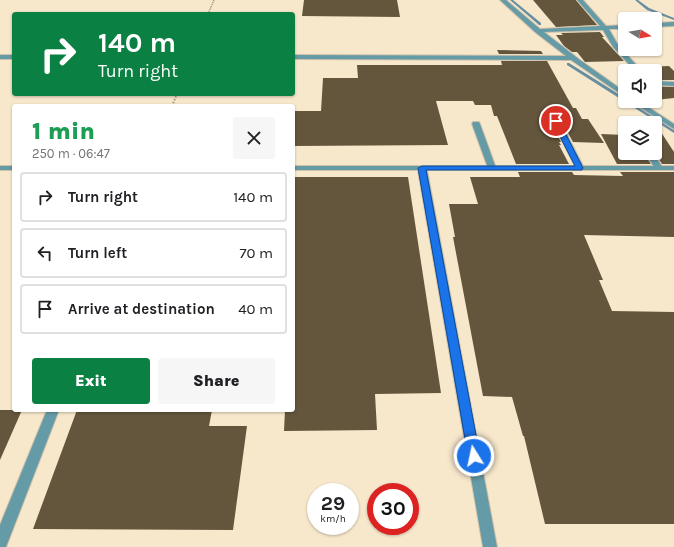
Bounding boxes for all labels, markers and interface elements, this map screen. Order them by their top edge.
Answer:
north arrow [618,12,662,56]
map controls [618,12,662,160]
text: 140 m [98,26,176,59]
icon: right [32,28,84,80]
text: Turn right [98,60,178,82]
button: sound [618,64,662,108]
pin [539,104,573,138]
icon: arrive [545,110,567,132]
button: layers [618,116,662,160]
text: 1 min [32,117,95,145]
button: close [233,117,275,159]
text: 250 m · 06:47 [32,146,110,161]
icon: right [34,186,56,208]
text: Turn right [68,188,138,206]
text: 140 m [233,188,273,206]
icon: left [34,242,56,264]
text: Turn left [68,244,127,262]
text: 70 m [239,244,273,262]
icon: arrive [34,298,56,320]
text: Arrive at destination [68,300,215,318]
text: 40 m [238,300,273,318]
button: Exit [32,358,150,404]
button: Share [158,358,275,404]
position arrow [453,435,495,477]
speed limit sign: 30 [367,483,419,535]
text: 29 [321,492,345,515]
text: km/h [320,513,346,525]

